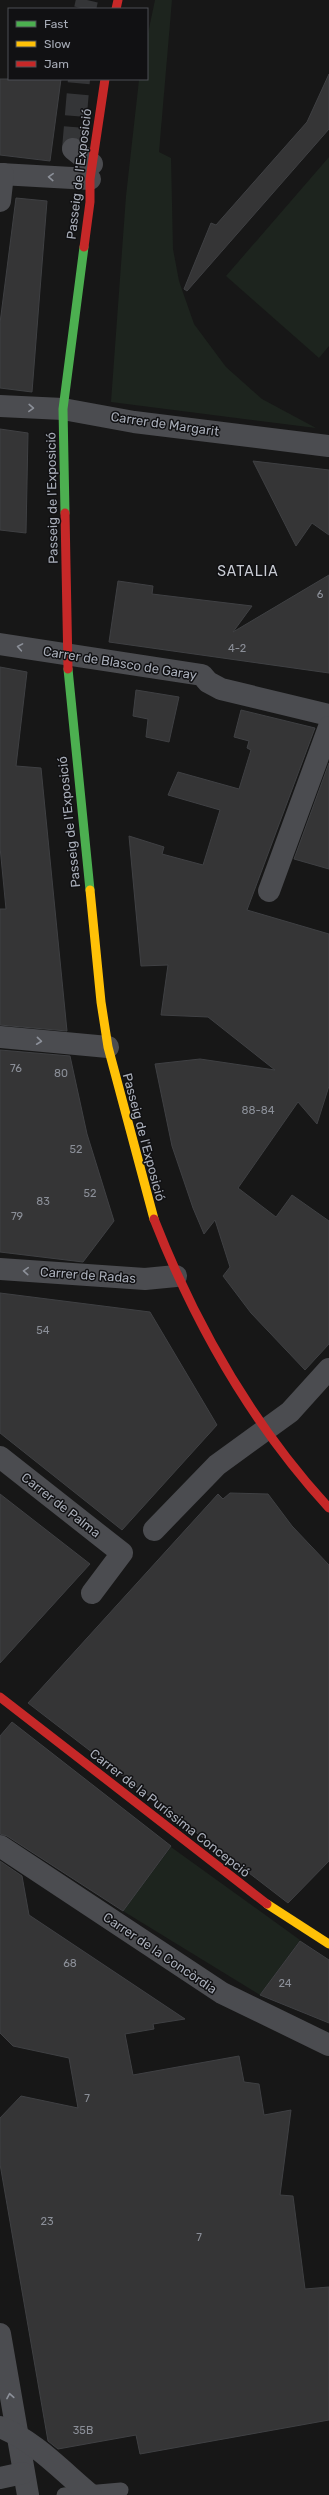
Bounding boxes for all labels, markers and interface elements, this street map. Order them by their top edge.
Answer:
legend [8,8,148,80]
text: Fast [44,17,68,31]
text: Slow [44,37,71,51]
text: Jam [44,57,69,71]
street label: Passeig de l'Exposició [64,108,95,240]
one-way arrow [48,172,54,181]
one-way arrow [28,403,34,412]
street label: Carrer de Margarit [110,409,220,440]
street label: Passeig de l'Exposició [43,432,62,564]
district label: SATALIA [217,563,279,580]
house number: 6 [317,588,324,601]
house number: 4-2 [228,642,246,655]
one-way arrow [16,643,23,652]
street label: Carrer de Blasco de Garay [42,643,198,683]
street label: Passeig de l'Exposició [55,756,84,888]
one-way arrow [36,1036,42,1045]
house number: 76 [10,1062,22,1075]
house number: 80 [54,1067,68,1080]
street label: Passeig de l'Exposició [119,1071,168,1203]
house number: 88-84 [241,1104,275,1117]
house number: 52 [70,1143,83,1156]
house number: 52 [84,1187,97,1200]
house number: 83 [36,1195,50,1208]
house number: 79 [11,1210,23,1223]
street label: Carrer de Radas [40,1264,137,1286]
one-way arrow [23,1266,29,1275]
house number: 54 [36,1324,50,1337]
street label: Carrer de Palma [18,1469,104,1541]
street label: Carrer de la Puríssima Concepció [87,1746,253,1880]
street label: Carrer de la Concòrdia [100,1909,220,1997]
house number: 68 [63,1957,77,1970]
house number: 24 [278,1977,292,1990]
house number: 7 [84,2092,90,2105]
house number: 23 [40,2215,54,2228]
house number: 7 [196,2231,202,2244]
one-way arrow [7,2392,15,2399]
house number: 35B [73,2424,93,2437]

